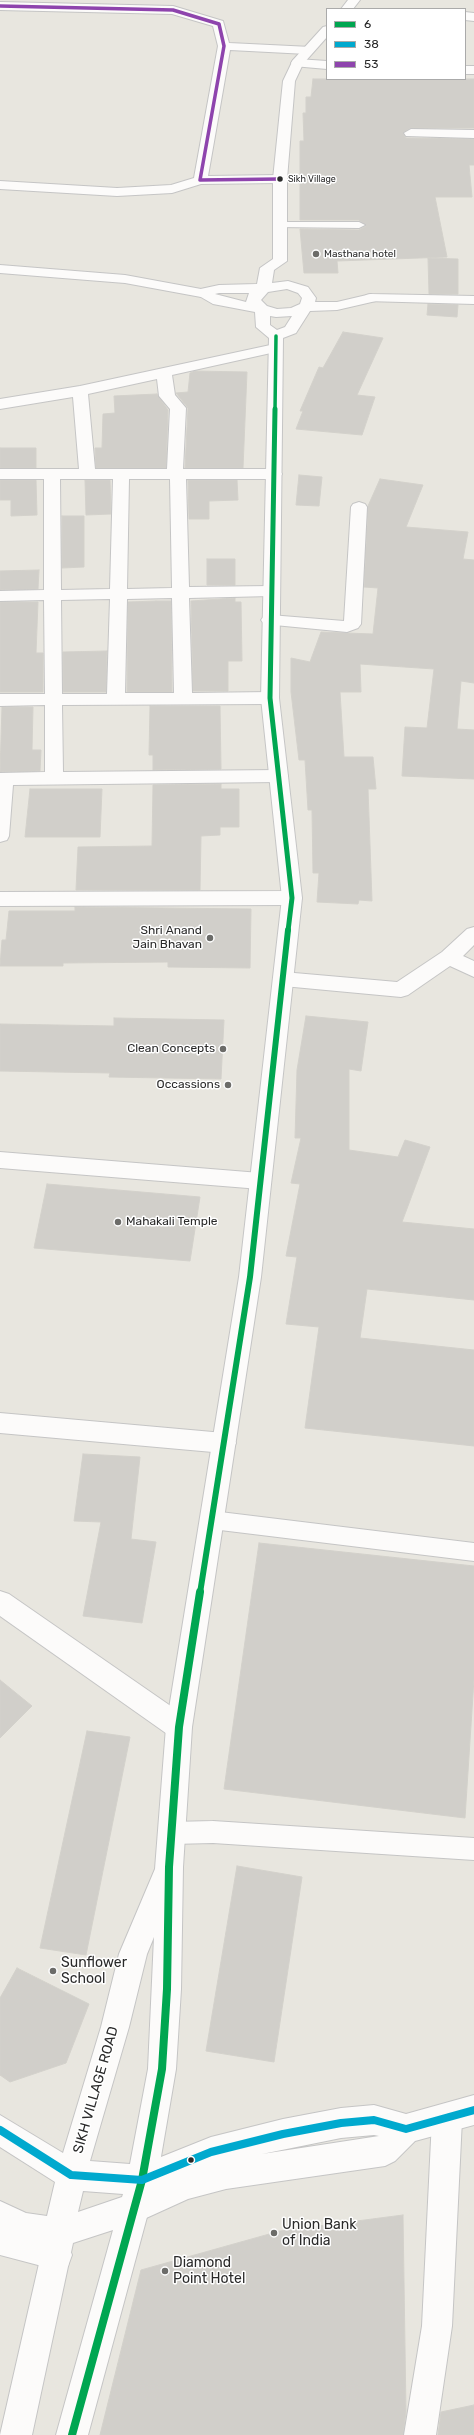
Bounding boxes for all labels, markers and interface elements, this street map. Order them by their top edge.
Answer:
legend [326,8,466,80]
text: 6 [364,17,371,31]
text: 38 [364,37,379,51]
text: 53 [364,57,378,71]
marker: Sikh Village [275,174,285,184]
place label: Sikh Village [288,174,336,184]
place label: Masthana hotel [324,248,396,260]
marker: Masthana hotel [311,249,321,259]
place label: Shri Anand Jain Bhavan [133,924,202,952]
marker: Shri Anand Jain Bhavan [205,933,215,943]
place label: Clean Concepts [127,1042,215,1056]
marker: Clean Concepts [218,1044,228,1054]
place label: Occassions [157,1078,220,1092]
marker: Occassions [223,1080,233,1090]
place label: Mahakali Temple [126,1215,218,1229]
marker: Mahakali Temple [113,1217,123,1227]
place label: Sunflower School [61,1955,127,1988]
marker: Sunflower School [48,1966,58,1976]
street label: SIKH VILLAGE ROAD [70,2025,122,2155]
unlabelled marker [186,2155,196,2165]
place label: Union Bank of India [282,2217,356,2250]
marker: Union Bank of India [269,2228,279,2238]
place label: Diamond Point Hotel [173,2255,245,2288]
marker: Diamond Point Hotel [160,2266,170,2276]

